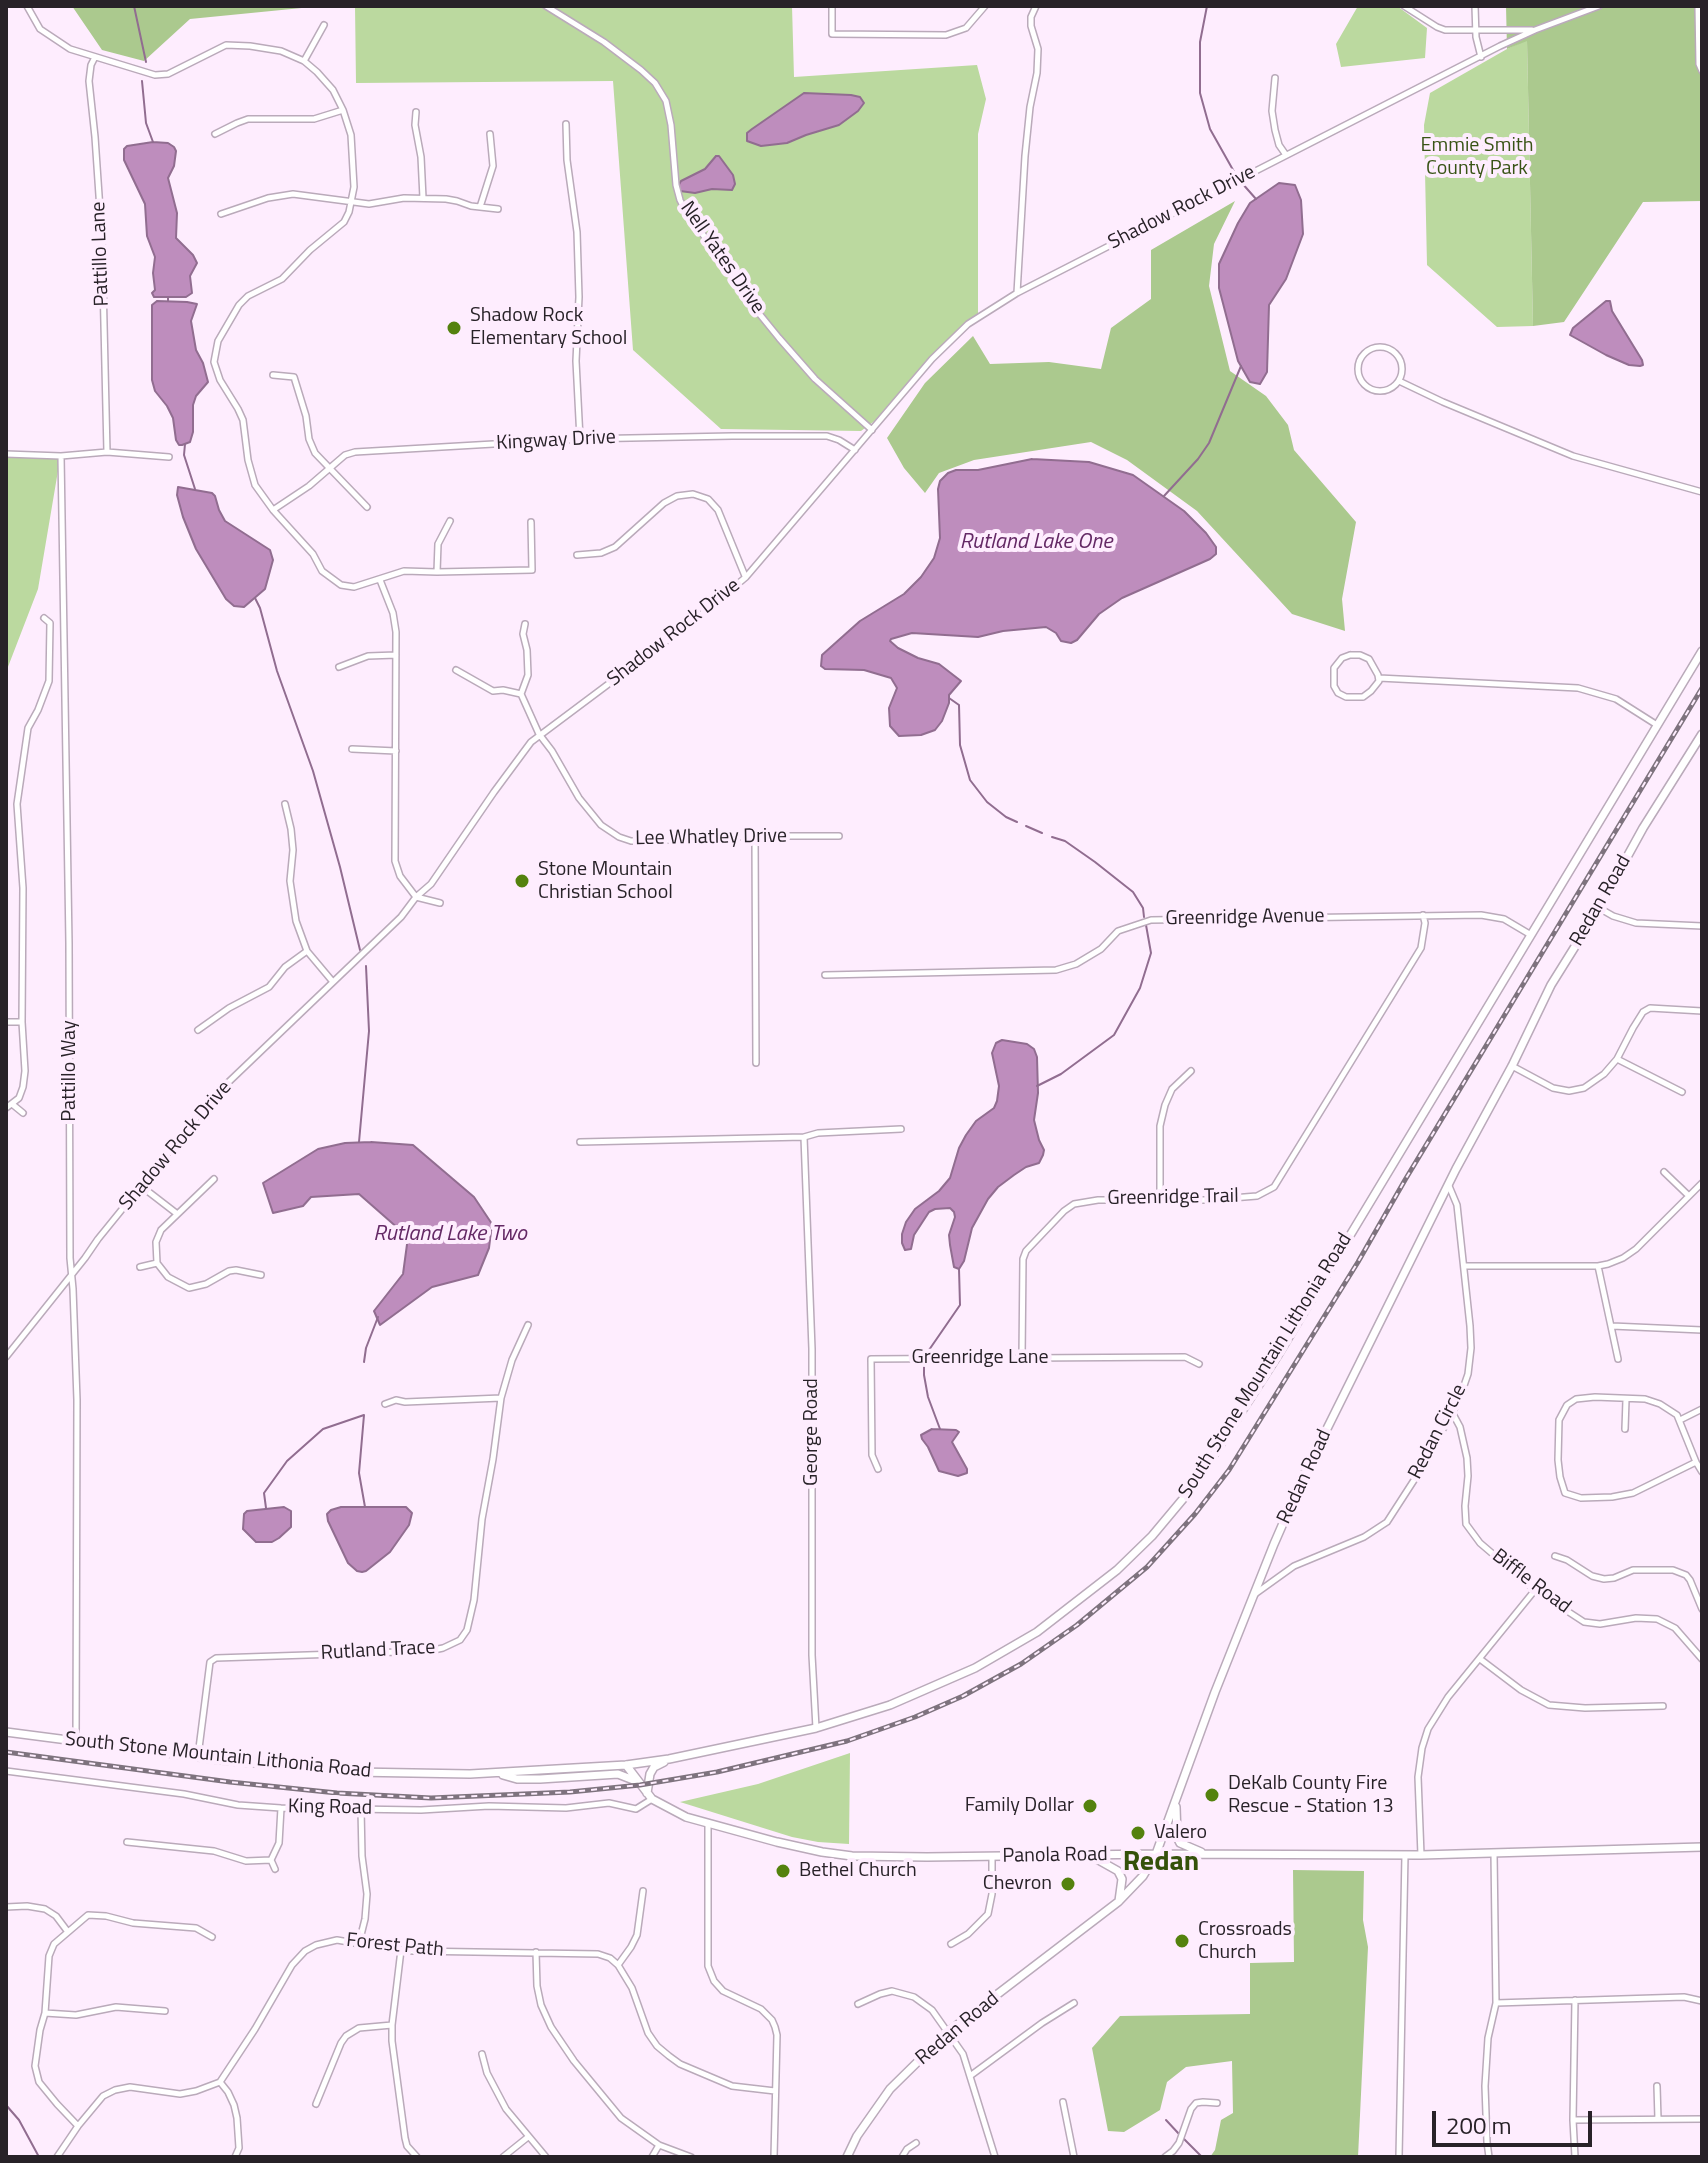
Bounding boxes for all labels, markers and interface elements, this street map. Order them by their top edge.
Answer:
park label: Emmie Smith County Park [1420,134,1534,181]
street label: Shadow Rock Drive [1105,161,1259,255]
street label: Nell Yates Drive [675,197,769,319]
street label: Pattillo Lane [87,201,115,307]
place label: Shadow Rock Elementary School [470,304,627,351]
marker: Shadow Rock Elementary School [445,319,463,337]
street label: Kingway Drive [496,426,616,456]
water label: Rutland Lake One [960,530,1112,556]
street label: Shadow Rock Drive [603,574,745,692]
street label: Lee Whatley Drive [635,825,787,851]
street label: Redan Road [1565,851,1637,951]
place label: Stone Mountain Christian School [538,858,673,905]
marker: Stone Mountain Christian School [513,872,531,890]
street label: Greenridge Avenue [1165,905,1325,931]
street label: Pattillo Way [58,1020,82,1122]
street label: Shadow Rock Drive [115,1076,237,1216]
street label: Greenridge Trail [1107,1185,1239,1211]
water label: Rutland Lake Two [373,1222,527,1248]
street label: South Stone Mountain Lithonia Road [1174,1229,1358,1503]
street label: Greenridge Lane [911,1346,1049,1370]
street label: George Road [800,1378,824,1486]
street label: Redan Circle [1404,1380,1472,1484]
street label: Redan Road [1273,1426,1337,1528]
street label: Biffle Road [1487,1545,1575,1619]
street label: Rutland Trace [320,1636,436,1666]
street label: South Stone Mountain Lithonia Road [64,1728,372,1784]
place label: DeKalb County Fire Rescue - Station 13 [1228,1772,1394,1819]
marker: DeKalb County Fire Rescue - Station 13 [1203,1786,1221,1804]
place label: Family Dollar [965,1794,1074,1818]
street label: King Road [288,1795,372,1821]
marker: Family Dollar [1081,1797,1099,1815]
place label: Valero [1154,1821,1207,1845]
marker: Valero [1129,1824,1147,1842]
street label: Panola Road [1002,1843,1108,1869]
district label: Redan [1123,1846,1199,1880]
place label: Bethel Church [799,1859,917,1883]
marker: Bethel Church [774,1862,792,1880]
place label: Chevron [983,1872,1052,1896]
marker: Chevron [1059,1875,1077,1893]
place label: Crossroads Church [1198,1918,1292,1965]
street label: Forest Path [345,1929,445,1963]
marker: Crossroads Church [1173,1932,1191,1950]
street label: Redan Road [911,1987,1005,2071]
scale bar [1436,2095,1596,2145]
text: 200 m [1446,2107,1512,2143]

